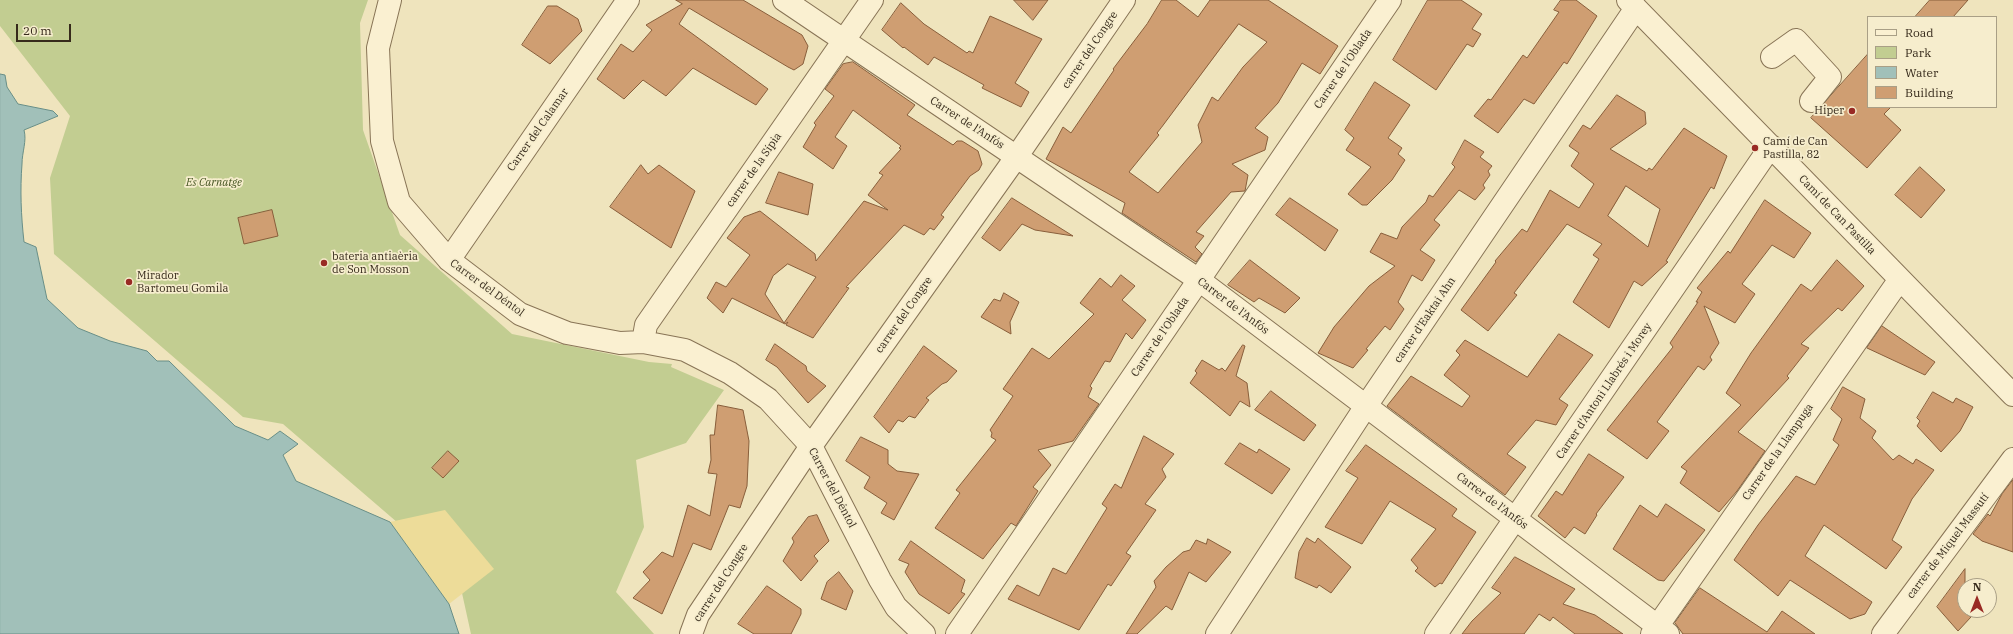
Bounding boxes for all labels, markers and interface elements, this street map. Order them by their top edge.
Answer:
street label: carrer del Congre [1059,9,1121,91]
scale bar [18,16,73,42]
legend [1867,16,1997,108]
text: 20 m [23,23,52,38]
text: Road [1905,25,1934,40]
street label: Carrer de l'Oblada [1311,27,1375,111]
text: Park [1905,45,1931,60]
text: Water [1905,65,1938,80]
text: Building [1905,85,1953,100]
street label: Carrer del Calamar [504,86,572,174]
street label: Carrer de l'Anfós [927,94,1007,152]
place label: Hiper [1814,104,1844,118]
marker: Hiper [1847,106,1857,116]
street label: carrer de la Sípia [723,130,785,210]
place label: Camí de Can Pastilla, 82 [1763,135,1828,161]
marker: Camí de Can Pastilla, 82 [1750,143,1760,153]
street label: Camí de Can Pastilla [1796,173,1878,257]
park label: Es Carnatge [186,176,242,190]
place label: bateria antiaèria de Son Mosson [332,250,418,276]
street label: Carrer del Déntol [447,257,527,319]
marker: bateria antiaèria de Son Mosson [319,258,329,268]
place label: Mirador Bartomeu Gomila [137,269,229,295]
street label: carrer del Congre [873,274,935,356]
street label: Carrer de l'Anfós [1195,275,1271,337]
street label: carrer d'Eaktai Ahn [1391,275,1459,365]
marker: Mirador Bartomeu Gomila [124,277,134,287]
street label: Carrer de l'Oblada [1128,295,1192,379]
street label: Carrer d'Antoni Llabrés i Morey [1553,320,1655,462]
street label: Carrer de la Llampuga [1740,401,1816,503]
street label: Carrer del Déntol [805,446,859,530]
street label: Carrer de l'Anfós [1454,470,1530,532]
street label: carrer de Miquel Massutí [1904,491,1992,601]
street label: carrer del Congre [691,542,751,624]
north arrow [1957,578,1997,618]
text: N [1973,580,1981,594]

